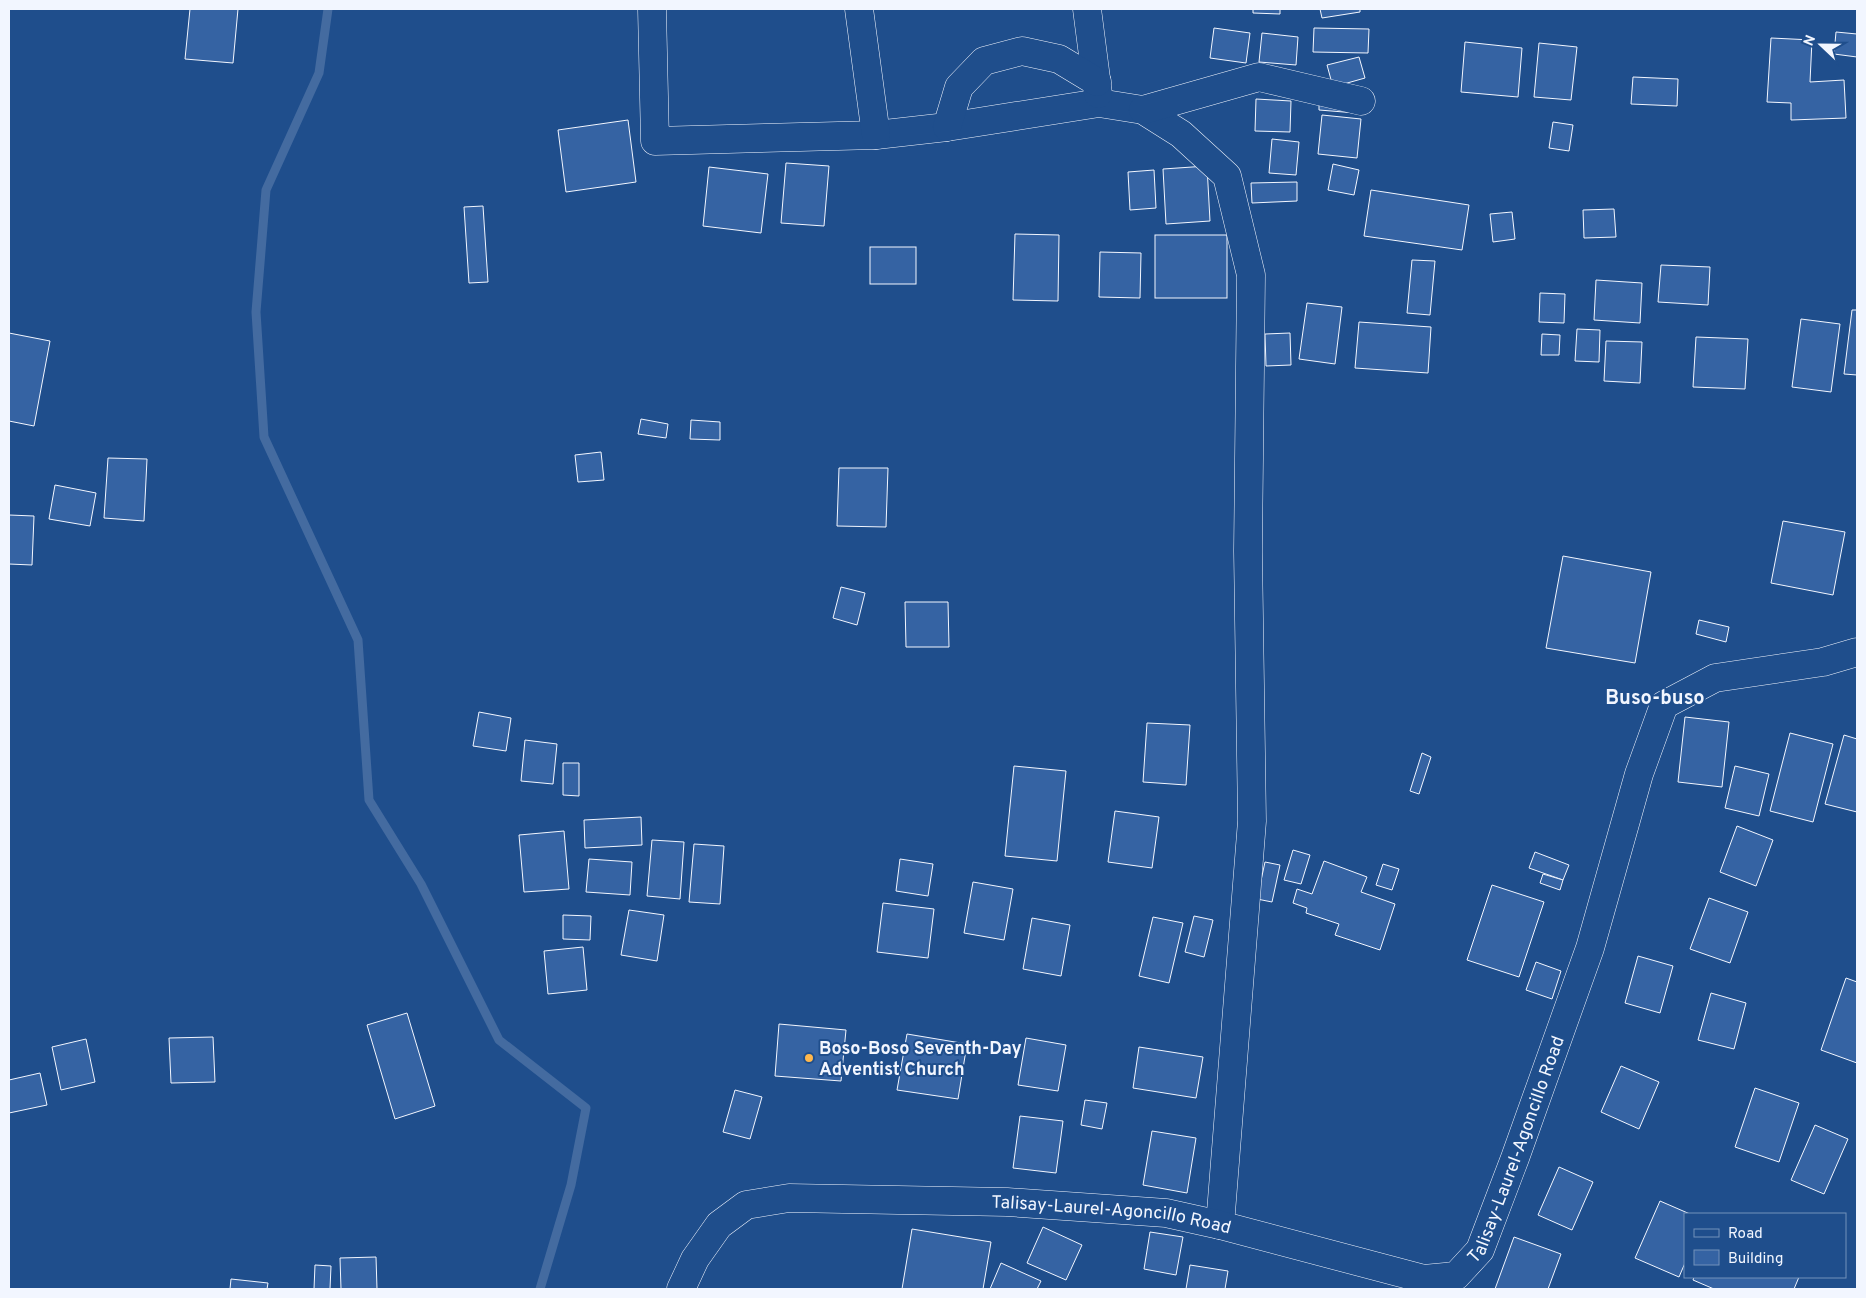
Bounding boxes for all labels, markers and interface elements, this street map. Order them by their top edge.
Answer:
north arrow [1796,20,1846,70]
text: N [1801,33,1820,49]
district label: Buso-buso [1605,686,1705,712]
street label: Talisay-Laurel-Agoncillo Road [1463,1033,1571,1269]
place label: Boso-Boso Seventh-Day Adventist Church [819,1038,1022,1082]
marker: Boso-Boso Seventh-Day Adventist Church [803,1052,815,1064]
street label: Talisay-Laurel-Agoncillo Road [991,1192,1233,1240]
legend [1684,1213,1846,1278]
text: Road [1728,1225,1763,1244]
text: Building [1728,1250,1783,1269]

